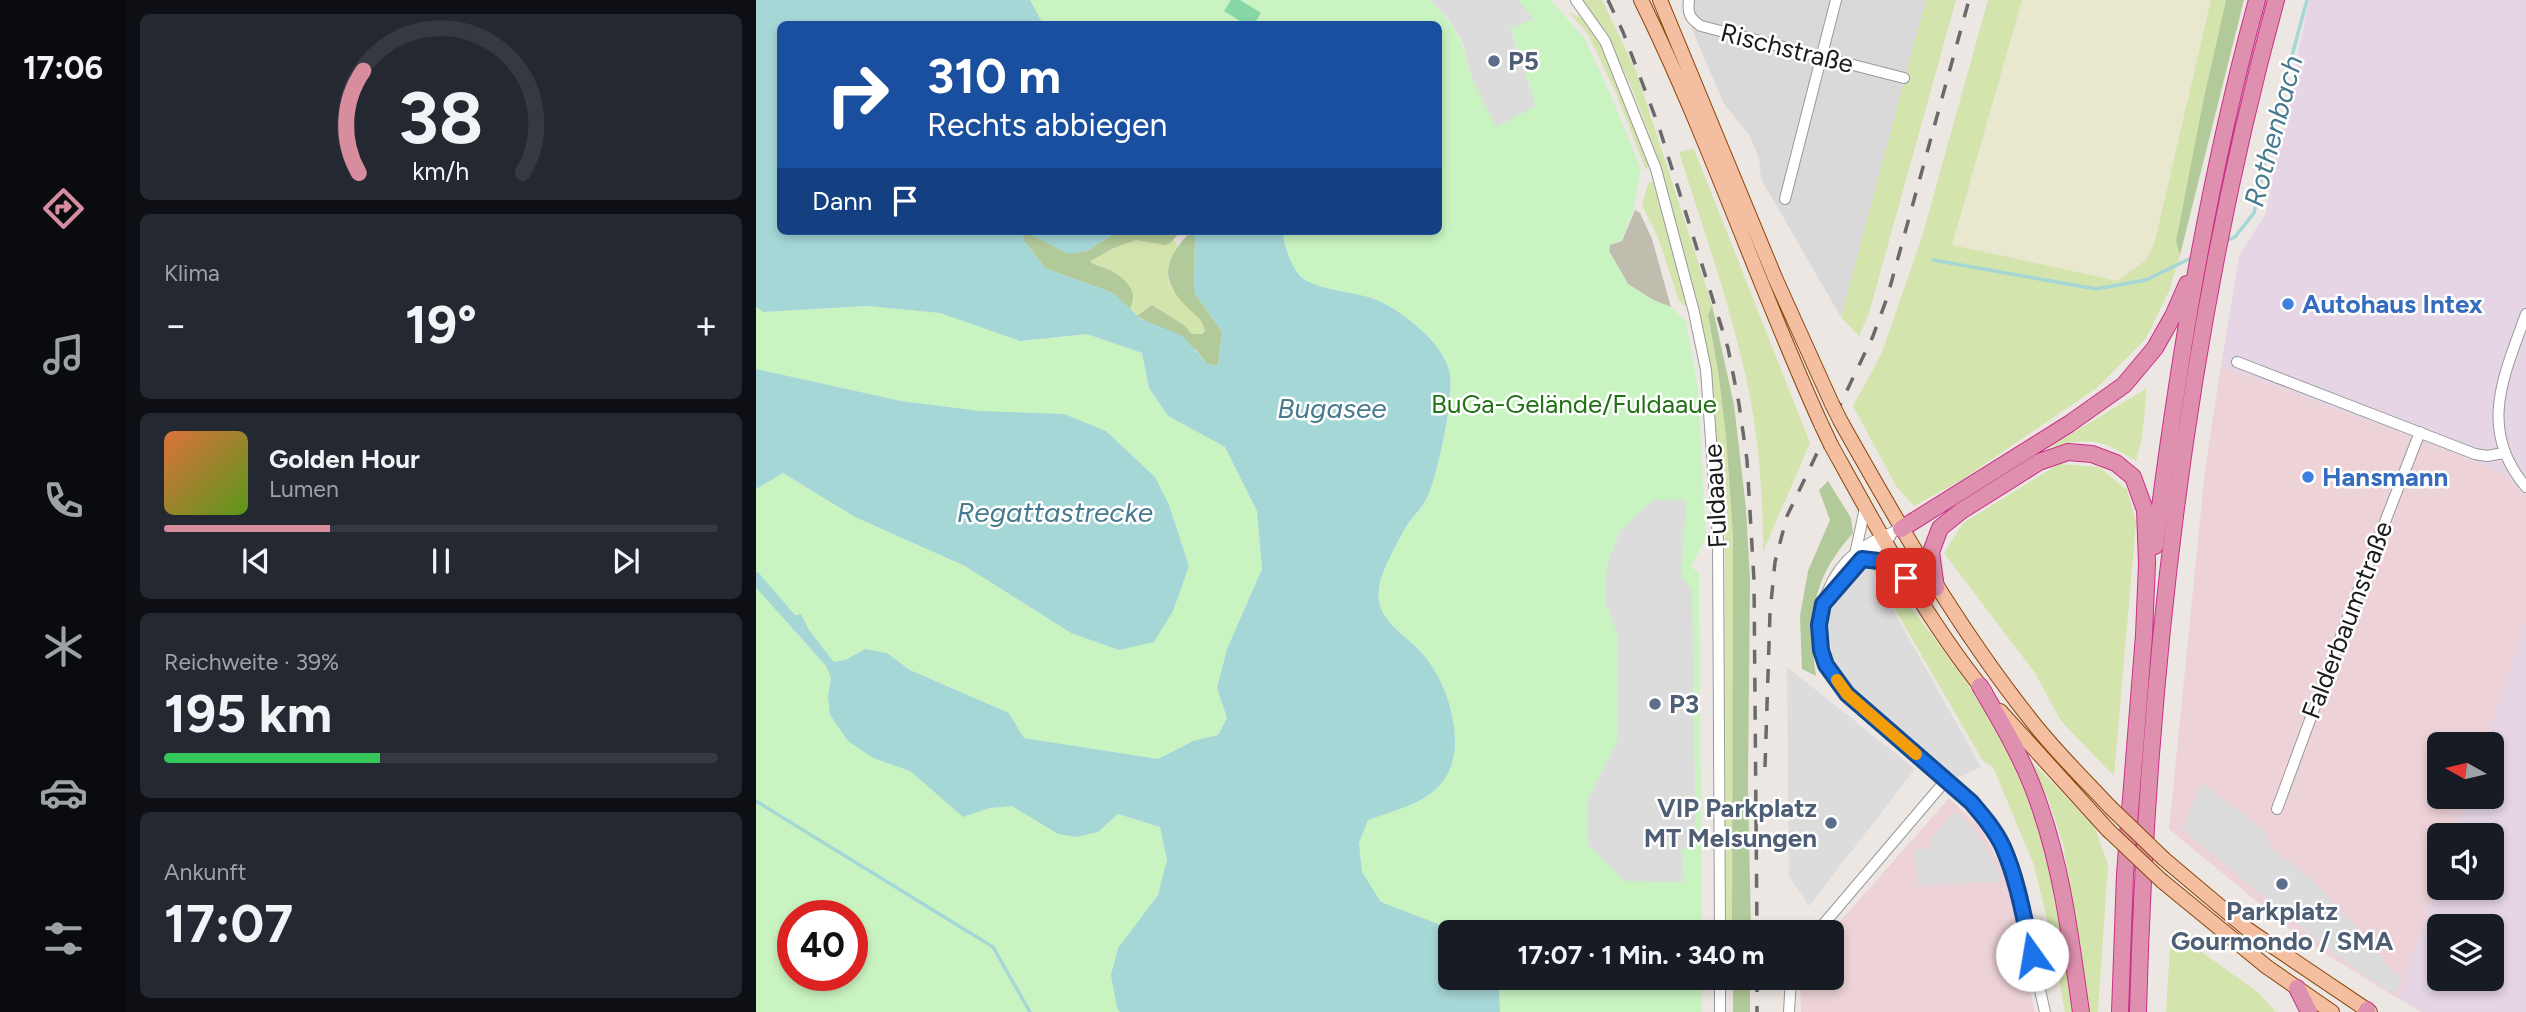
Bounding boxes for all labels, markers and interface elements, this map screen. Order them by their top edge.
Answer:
street label: Rischstraße [1717,16,1857,80]
place label: P5 [1508,45,1539,77]
text: 310 m [927,46,1061,105]
text: 17:06 [23,49,103,87]
icon: right [812,49,903,140]
water label: Rothenbach [2237,52,2309,210]
marker: P5 [1486,53,1502,69]
text: 38 [398,74,484,161]
text: Rechts abbiegen [927,106,1167,144]
text: km/h [412,156,470,186]
icon: arrive [886,182,924,220]
icon: directions [39,184,88,233]
text: Dann [812,185,872,217]
text: Klima [164,259,220,287]
place label: Autohaus Intex [2302,288,2483,320]
text: 19° [405,294,477,356]
marker: Autohaus Intex [2280,296,2296,312]
text: − [164,302,188,348]
text: + [694,302,718,348]
icon: music [39,330,88,379]
park label: BuGa-Gelände/Fuldaaue [1431,388,1717,420]
water label: Bugasee [1277,391,1387,425]
text: Golden Hour [269,443,420,475]
street label: Fuldaaue [1696,443,1734,549]
place label: Hansmann [2322,461,2448,493]
marker: Hansmann [2300,469,2316,485]
text: Lumen [269,475,339,503]
icon: phone [39,476,88,525]
water label: Regattastrecke [957,495,1153,529]
street label: Falderbaumstraße [2295,517,2399,723]
icon: previous [237,542,275,580]
icon: pause [422,542,460,580]
icon: next [607,542,645,580]
pin [1876,548,1936,608]
icon: arrive [1887,559,1925,597]
icon: climate [39,622,88,671]
text: Reichweite · 39% [164,648,339,676]
text: 195 km [164,683,332,745]
place label: P3 [1669,688,1699,720]
marker: P3 [1647,696,1663,712]
north arrow [2427,732,2504,808]
map controls [2427,732,2504,991]
icon: car [39,768,88,817]
place label: VIP Parkplatz MT Melsungen [1644,792,1817,854]
marker: VIP Parkplatz MT Melsungen [1823,815,1839,831]
button: sound [2427,823,2504,900]
text: Ankunft [164,858,246,886]
marker: Parkplatz Gourmondo / SMA [2274,876,2290,892]
text: 17:07 [164,893,293,955]
place label: Parkplatz Gourmondo / SMA [2171,895,2394,957]
speed limit sign: 40 [777,900,868,991]
icon: filters [39,914,88,963]
button: layers [2427,914,2504,991]
position arrow [1995,918,2069,992]
text: 17:07 · 1 Min. · 340 m [1518,939,1764,971]

